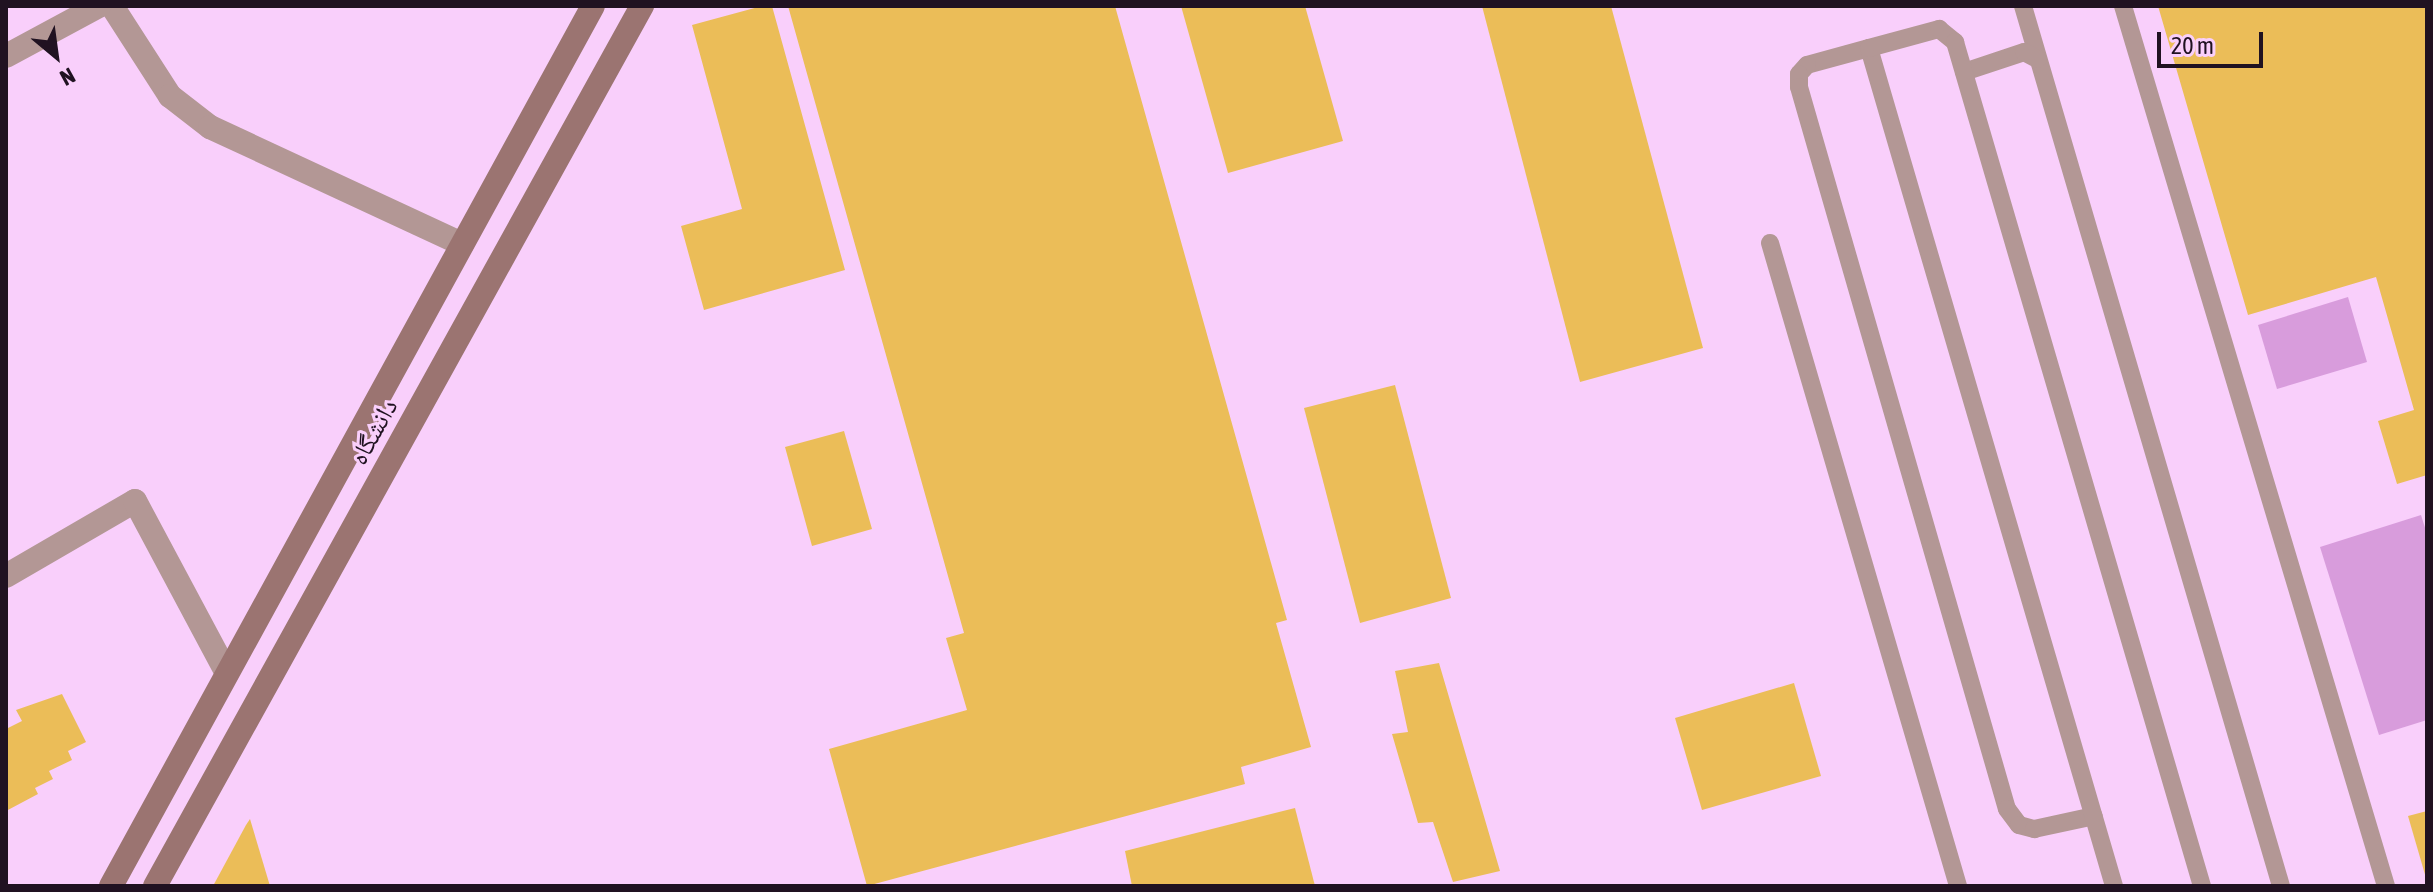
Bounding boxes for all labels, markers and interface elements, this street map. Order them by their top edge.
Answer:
north arrow [16,16,96,96]
scale bar [2161,16,2267,66]
text: 20 m [2171,32,2214,59]
text: N [56,62,80,92]
street label: دانشگاه [343,394,405,470]

